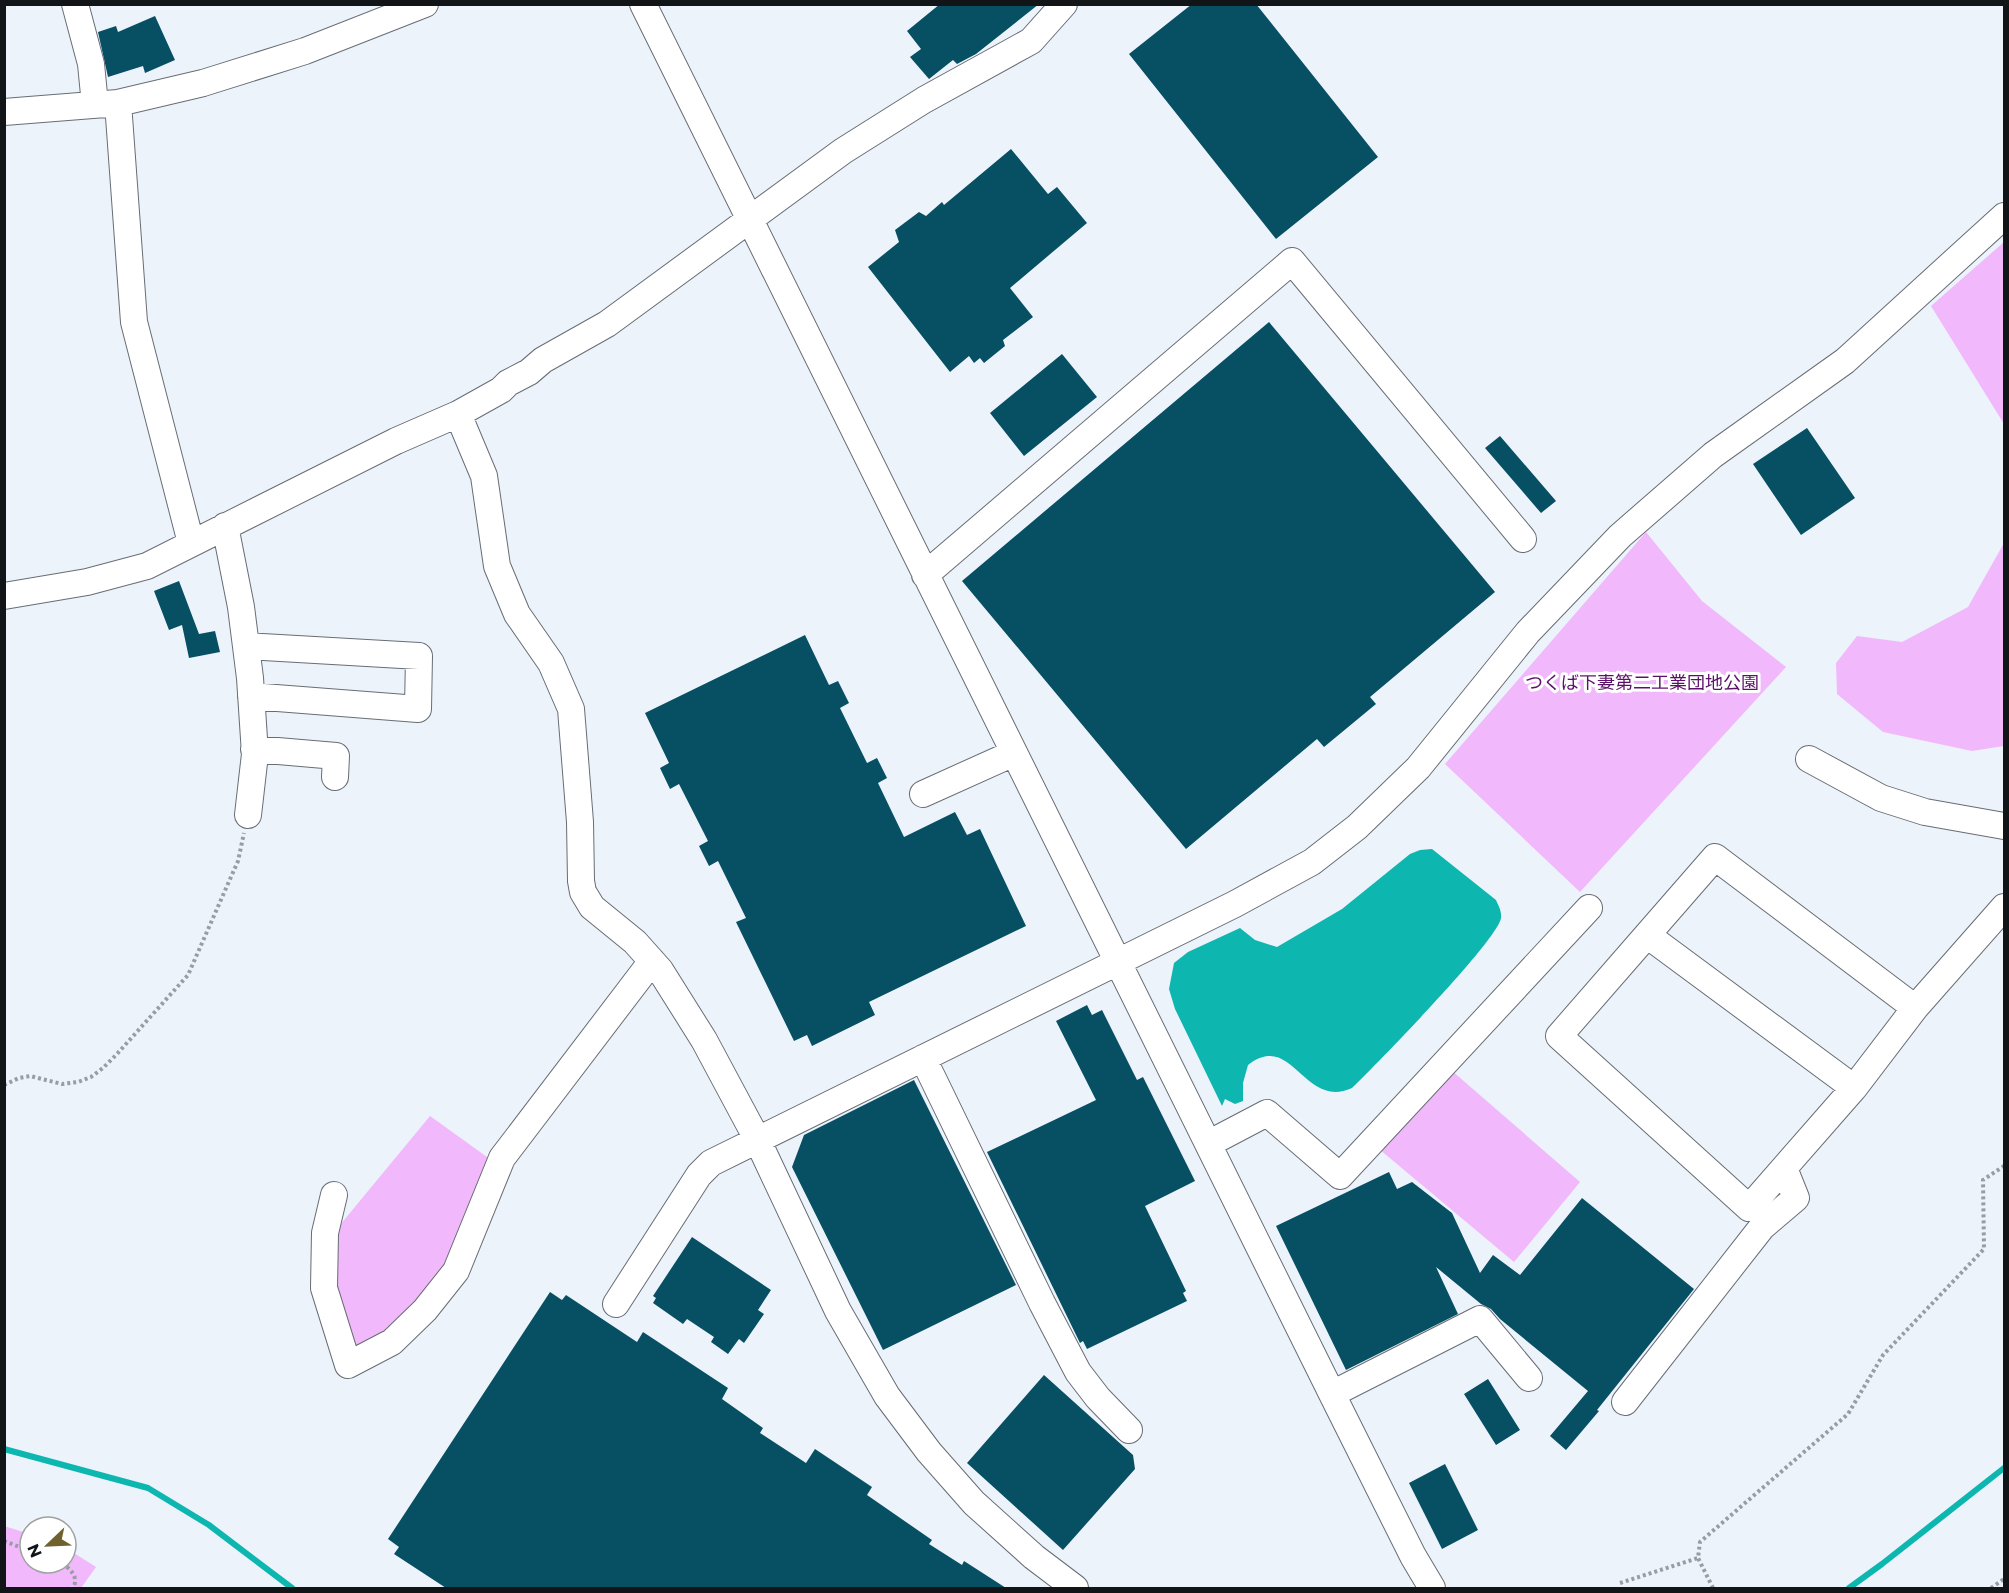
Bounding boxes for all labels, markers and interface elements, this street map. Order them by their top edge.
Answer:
park label: つくば下妻第二工業団地公園 [1525,672,1759,694]
north arrow [18,1515,78,1575]
text: N [23,1541,46,1560]

